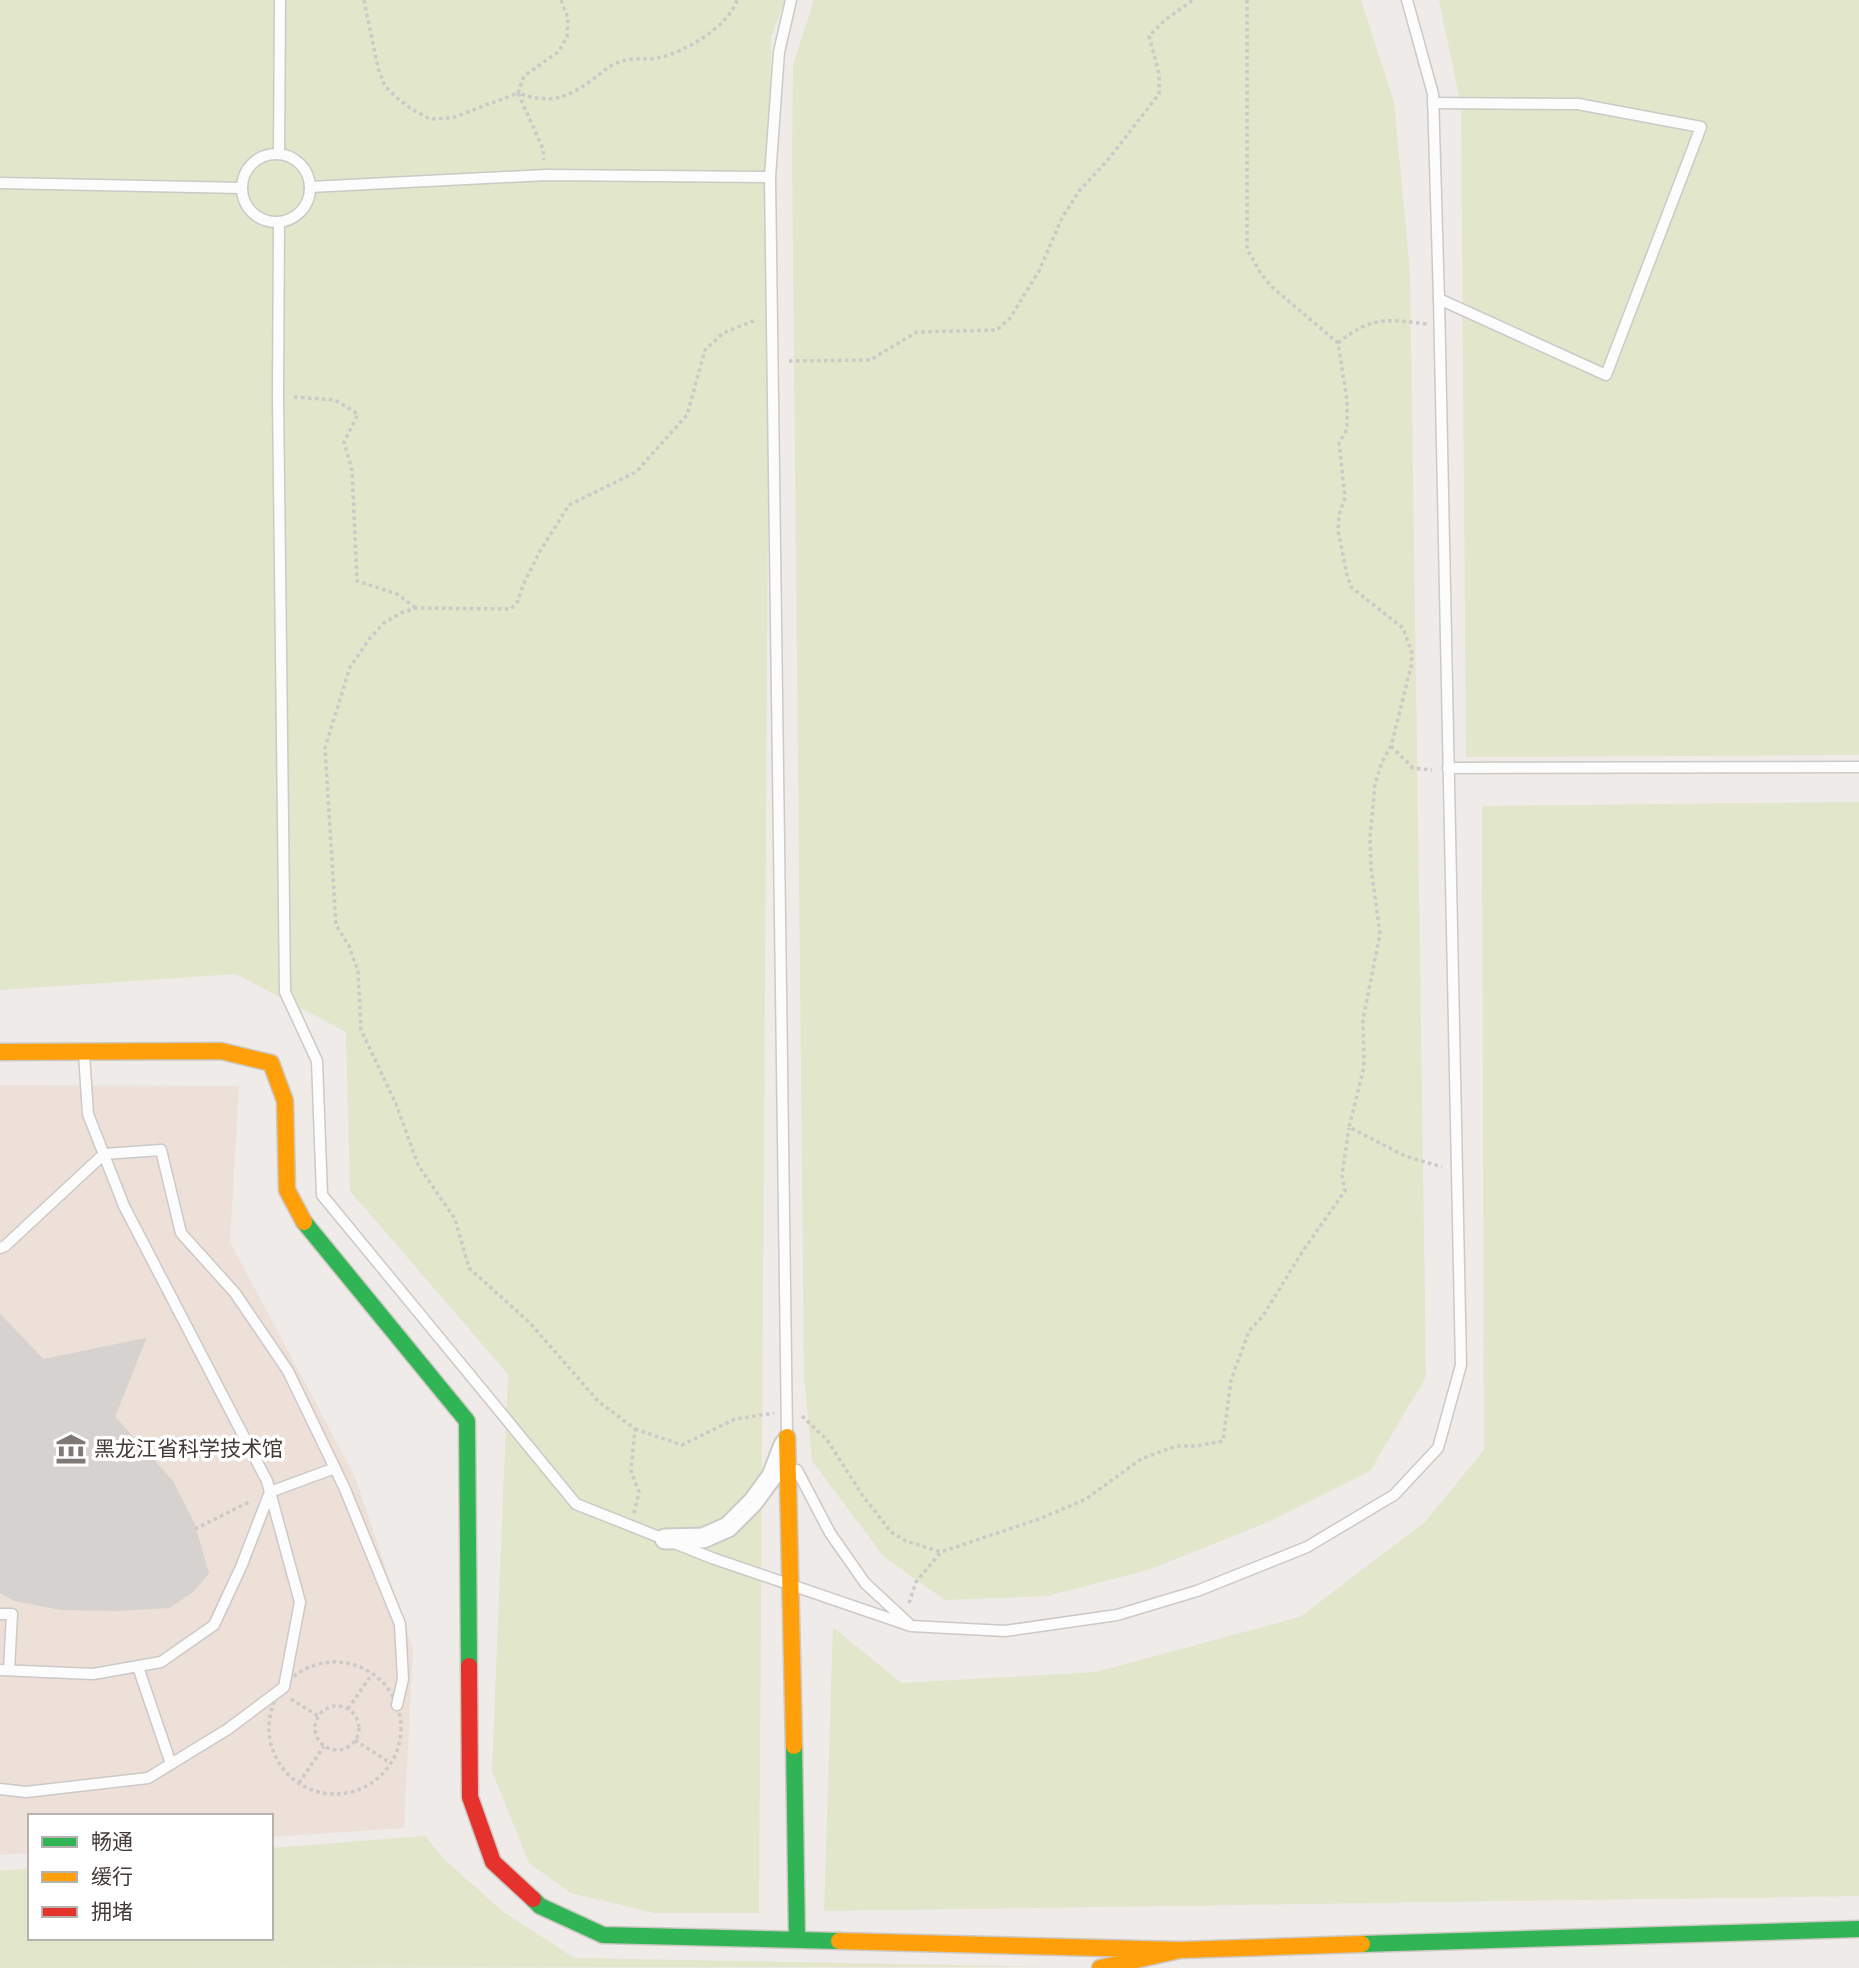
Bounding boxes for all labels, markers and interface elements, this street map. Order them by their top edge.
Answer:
museum icon: 黑龙江省科学技术馆 [54,1432,88,1466]
place label: 黑龙江省科学技术馆 [94,1436,283,1462]
legend [28,1814,273,1940]
text: 畅通 [91,1829,133,1855]
text: 缓行 [91,1864,133,1890]
text: 拥堵 [91,1899,133,1925]

